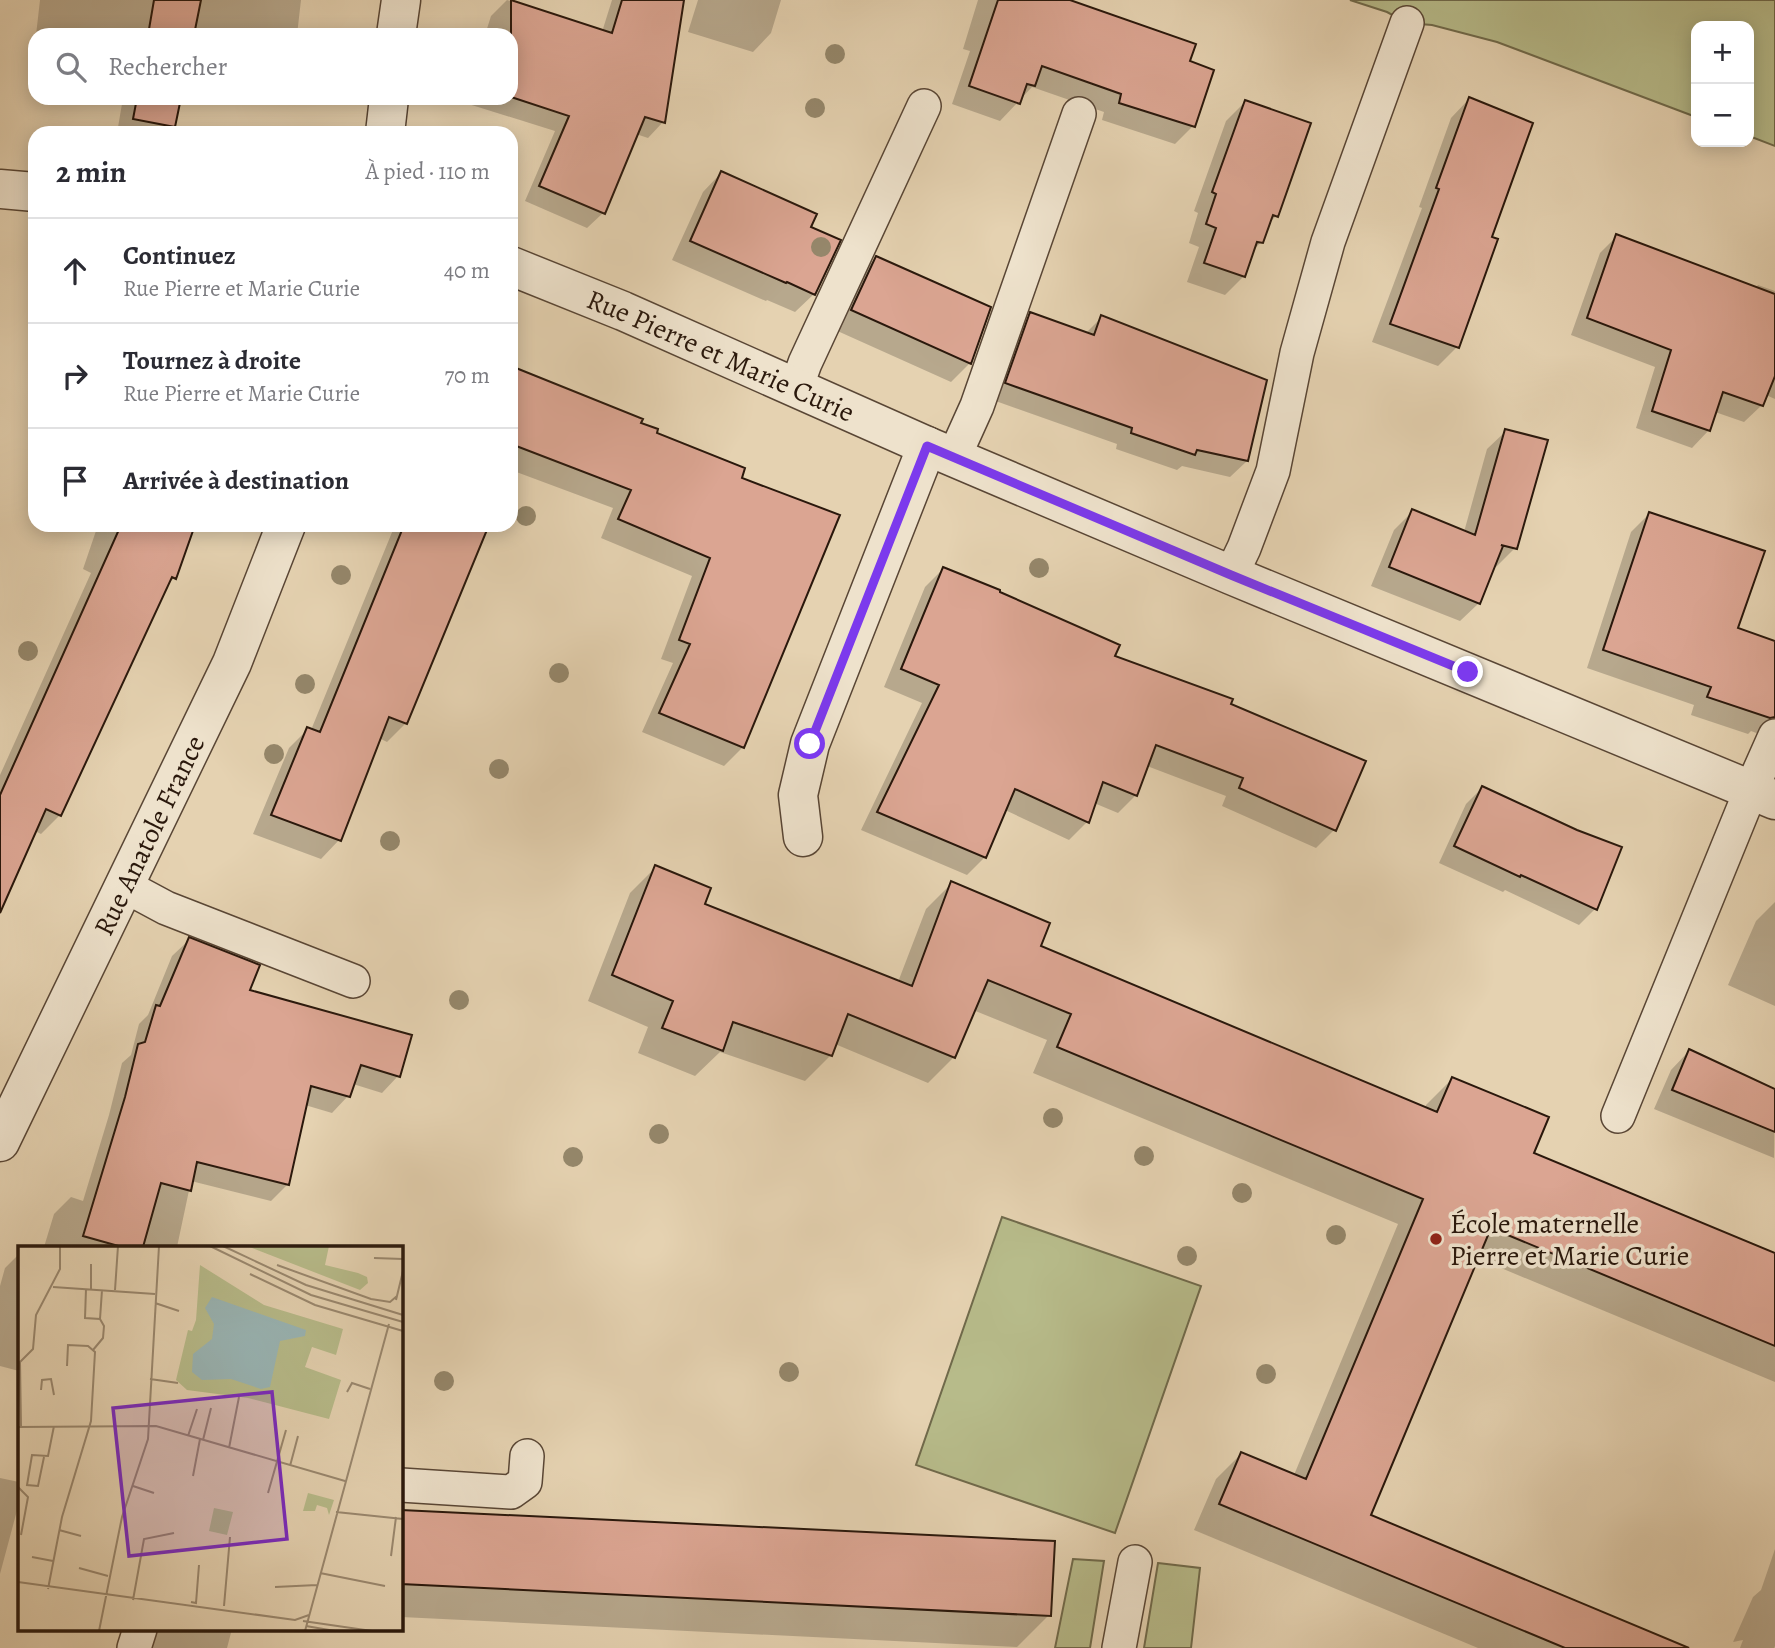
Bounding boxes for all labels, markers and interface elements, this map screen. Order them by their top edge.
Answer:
map controls [1691,21,1754,147]
button: + [1691,21,1754,84]
search box [28,28,518,105]
icon: search [52,48,90,86]
text: Rechercher [108,49,228,84]
button: − [1691,84,1754,147]
text: 2 min [56,152,126,192]
text: À pied · 110 m [365,156,490,187]
text: Continuez [123,238,236,273]
icon: ahead [56,252,94,290]
text: 40 m [444,255,490,286]
text: Rue Pierre et Marie Curie [123,273,360,304]
street label: Rue Pierre et Marie Curie [581,280,860,431]
text: Tournez à droite [123,343,301,378]
icon: right [56,357,94,395]
text: 70 m [444,360,490,391]
text: Rue Pierre et Marie Curie [123,378,360,409]
icon: arrive [56,462,94,500]
text: Arrivée à destination [123,463,349,498]
route end [1452,656,1483,687]
route start [794,728,825,759]
street label: Rue Anatole France [85,729,214,942]
place label: École maternelle Pierre et Marie Curie [1450,1205,1689,1275]
marker: École maternelle Pierre et Marie Curie [1428,1231,1444,1247]
inset map [18,1246,402,1630]

